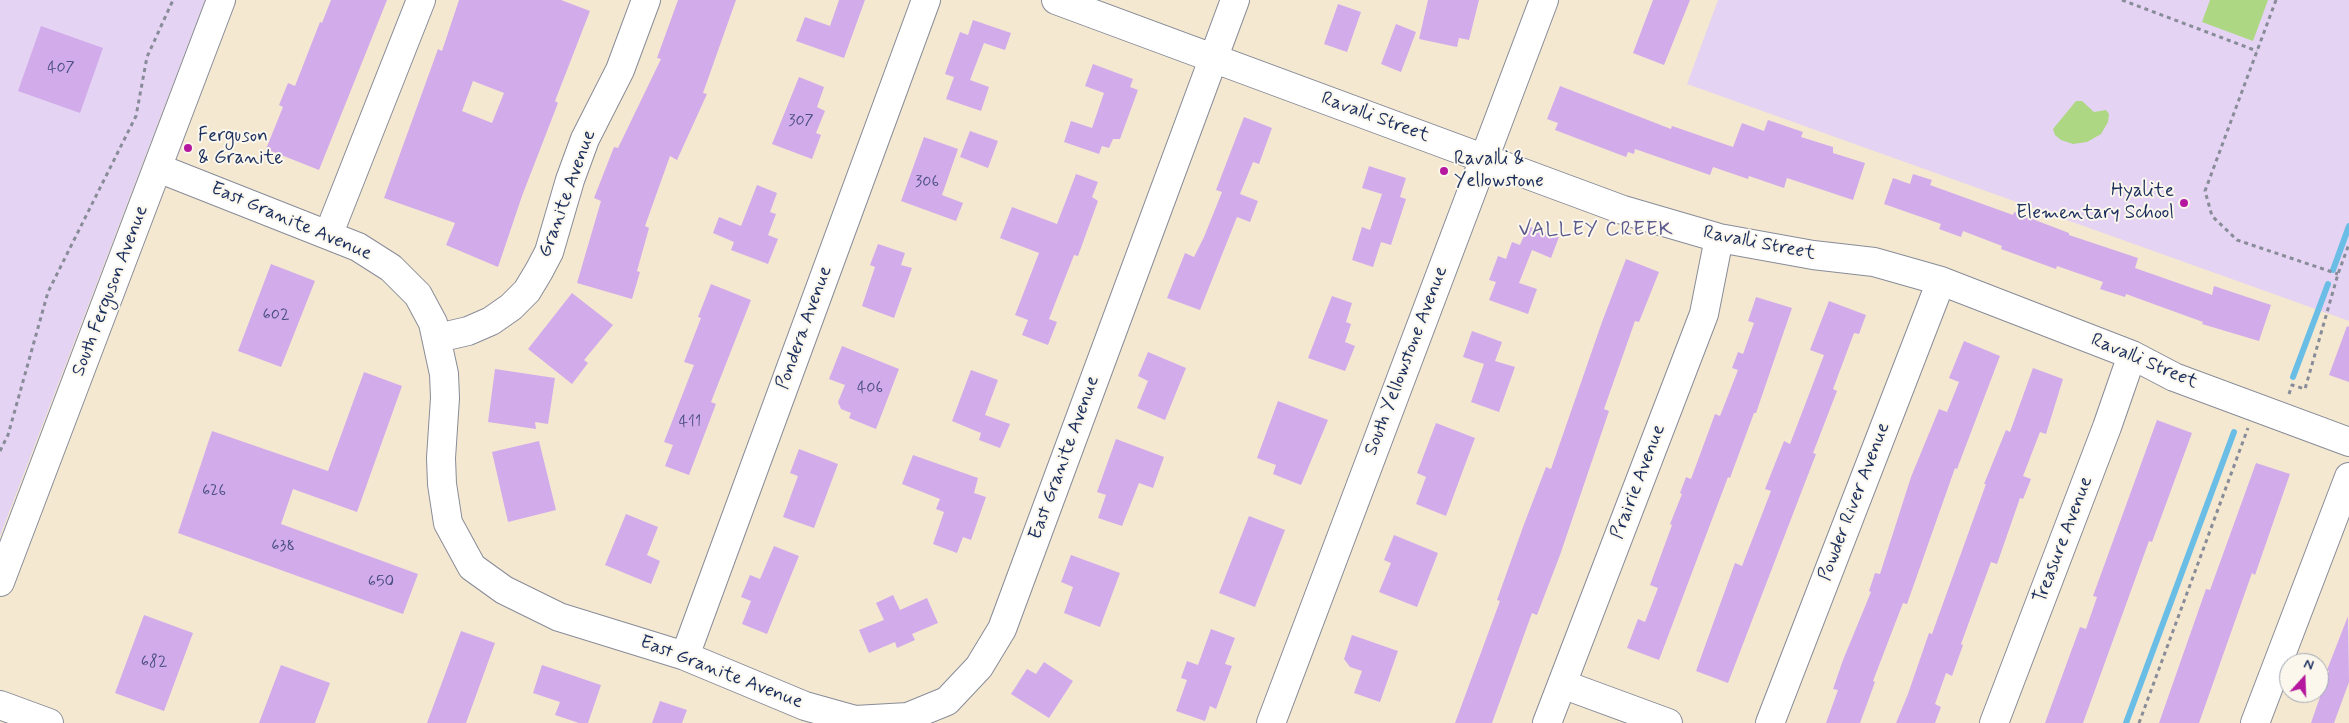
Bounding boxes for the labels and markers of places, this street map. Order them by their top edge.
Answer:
place label: Ferguson & Granite [198,126,283,170]
marker: Ferguson & Granite [182,142,194,154]
place label: Ravalli & Yellowstone [1454,149,1544,193]
marker: Ravalli & Yellowstone [1438,165,1450,177]
place label: Hyalite Elementary School [2016,181,2174,225]
marker: Hyalite Elementary School [2178,197,2190,209]

